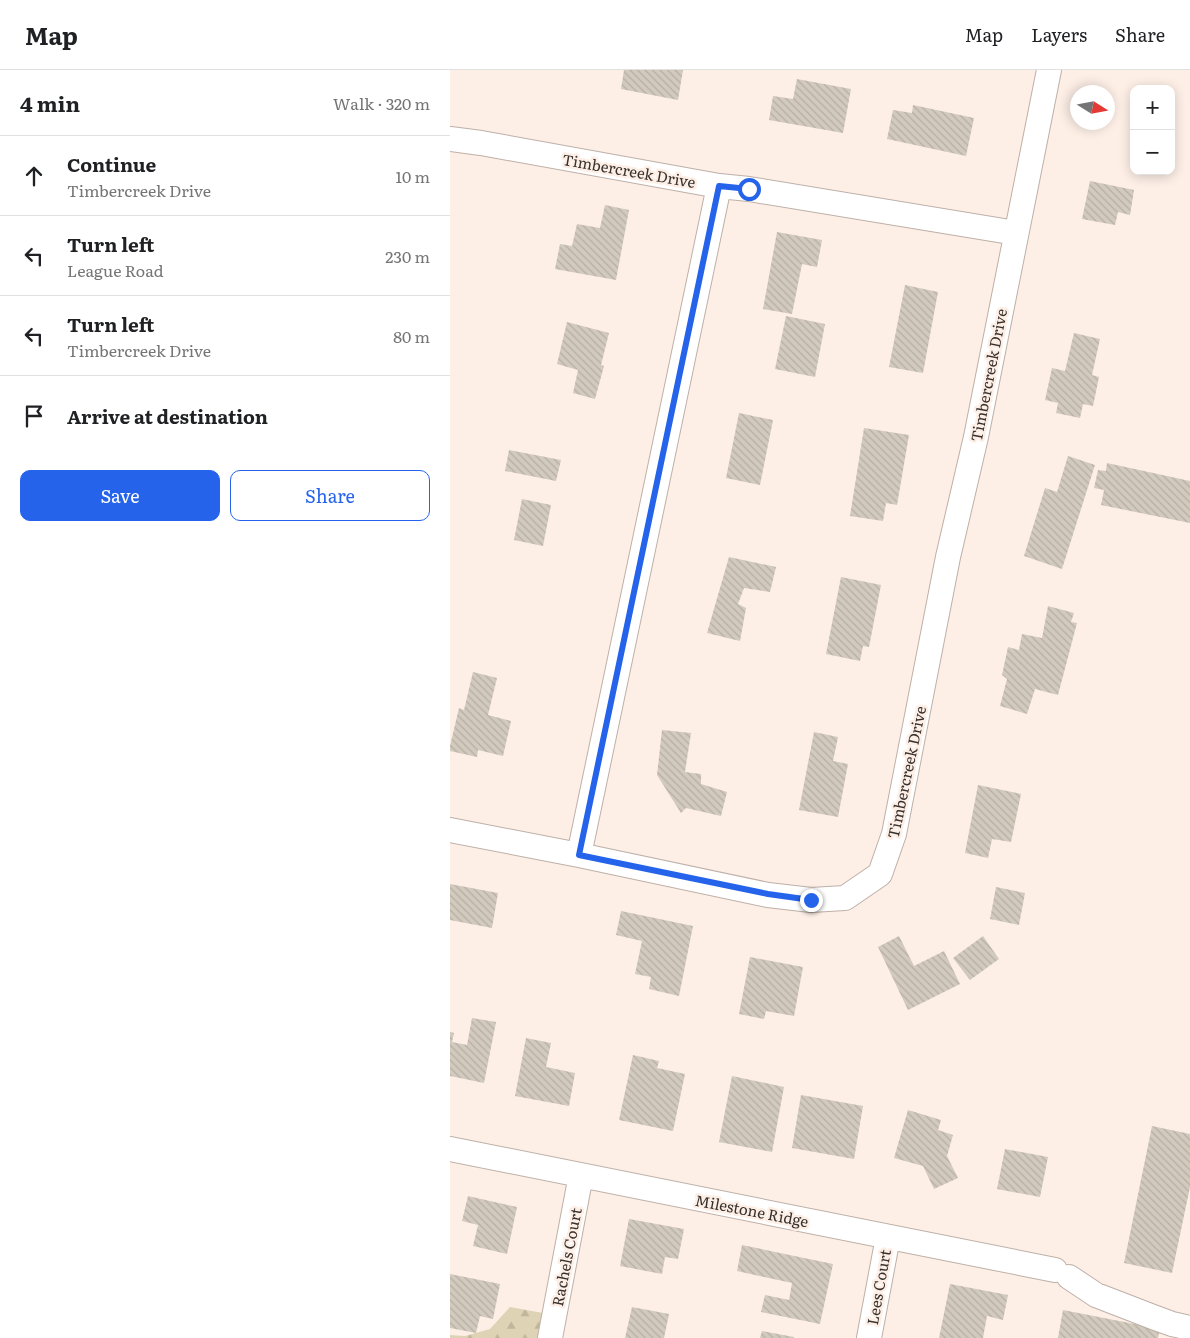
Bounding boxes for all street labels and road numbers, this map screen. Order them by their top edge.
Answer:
street label: Timbercreek Drive [561,147,698,193]
street label: Timbercreek Drive [964,306,1012,443]
street label: Timbercreek Drive [881,703,931,840]
street label: Milestone Ridge [693,1188,811,1232]
street label: Rachels Court [545,1206,587,1308]
street label: Lees Court [860,1247,896,1327]

